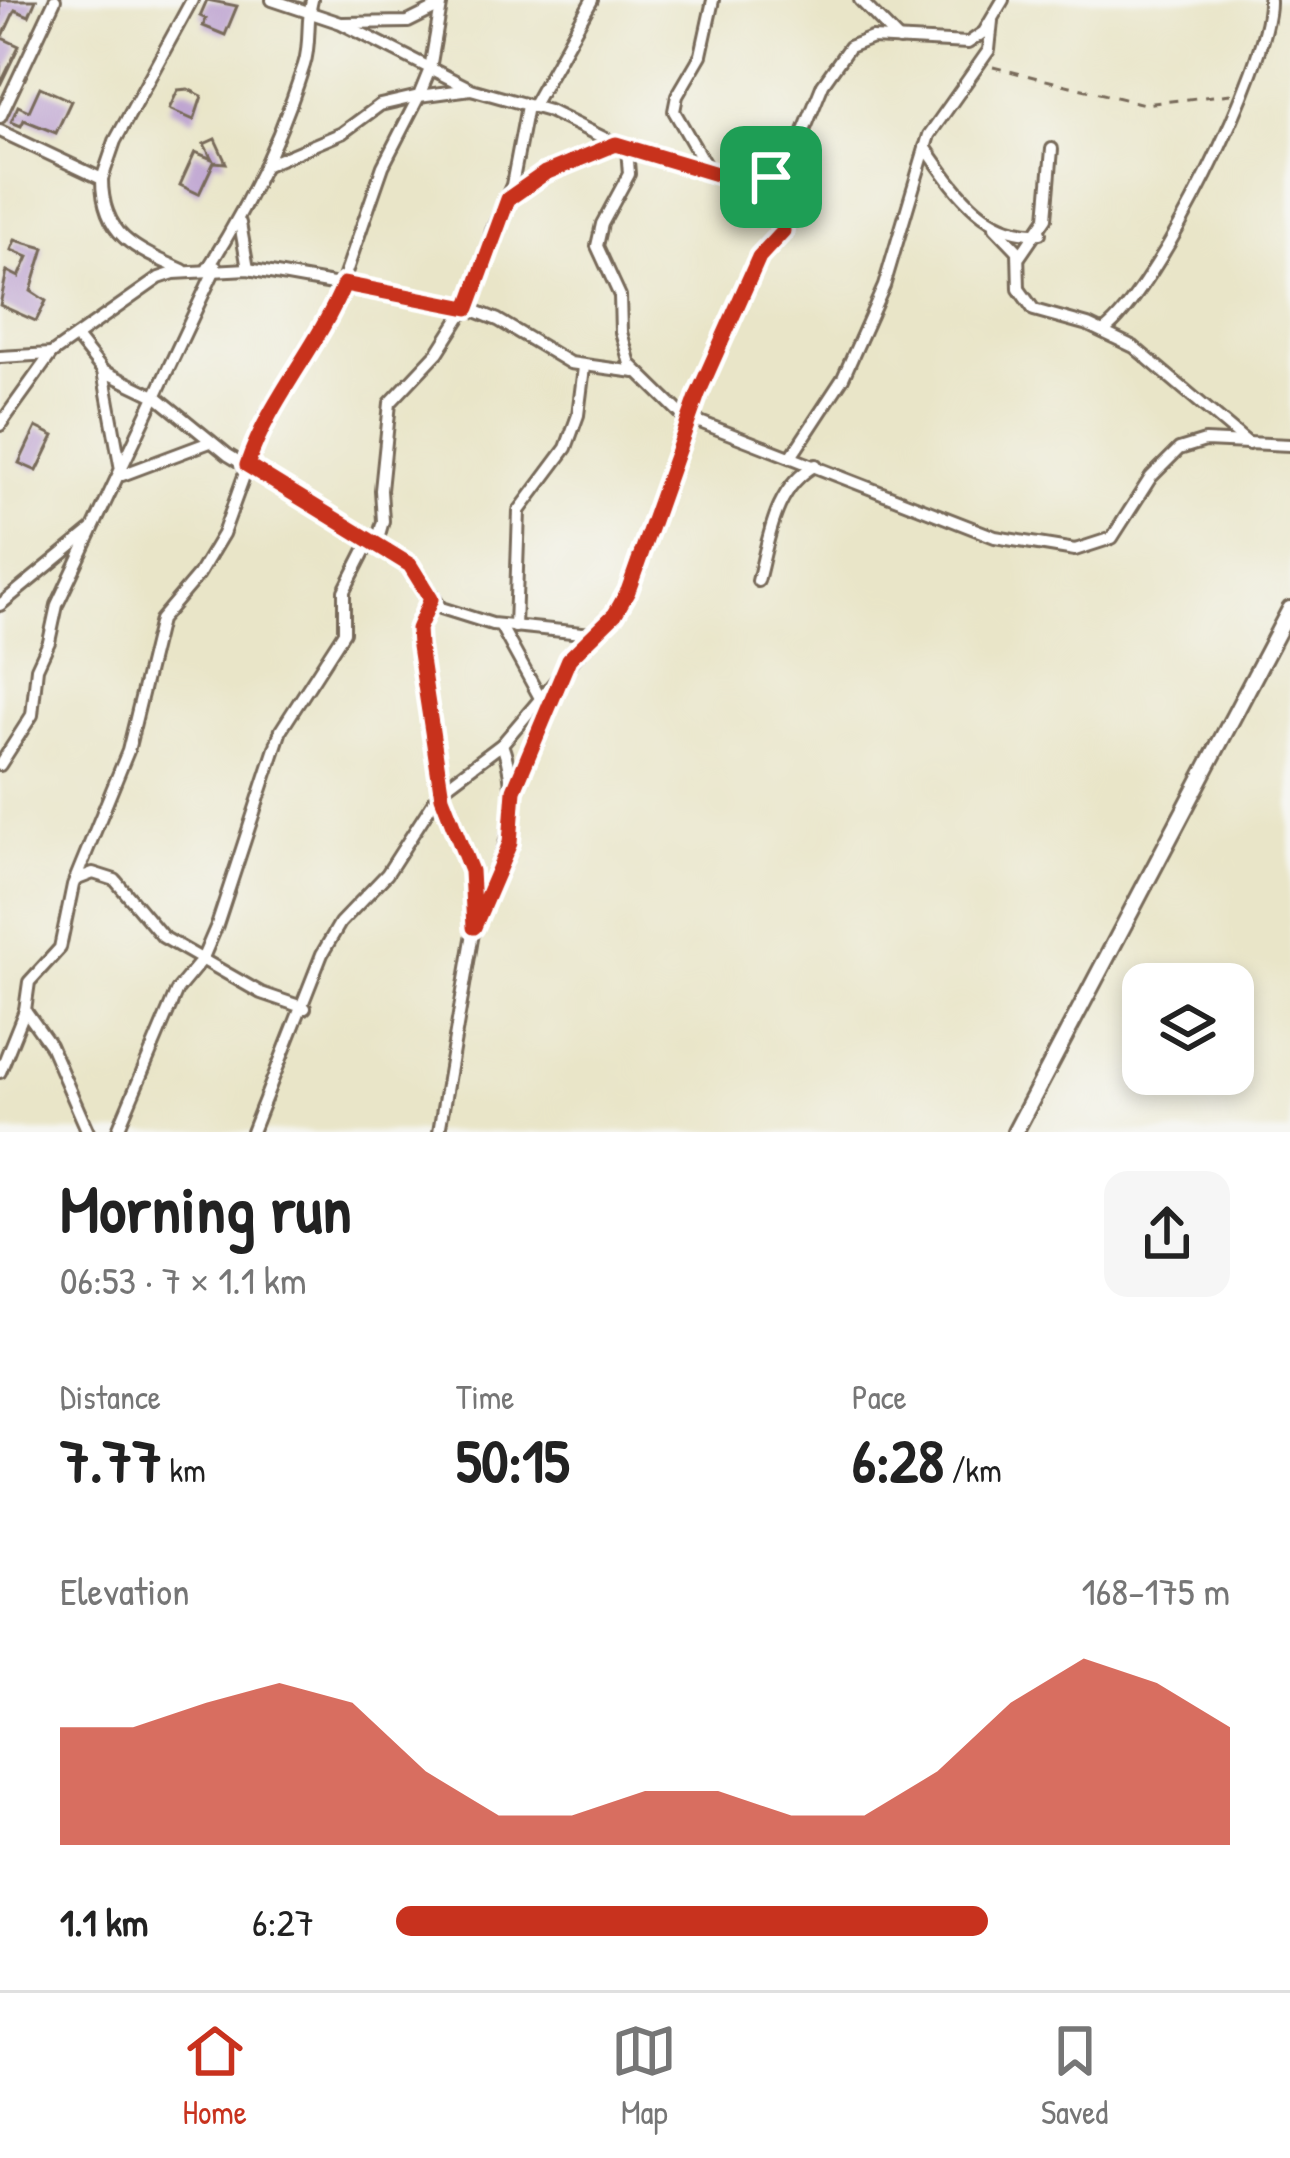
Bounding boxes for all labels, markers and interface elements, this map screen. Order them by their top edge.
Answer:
pin [720,126,822,228]
icon: arrive [738,144,804,210]
map controls [1122,963,1254,1095]
button: layers [1122,963,1254,1095]
text: Morning run [60,1163,352,1253]
button: share [1104,1171,1230,1297]
text: 06:53 · 7 × 1.1 km [60,1253,306,1306]
text: Distance [60,1375,161,1419]
text: Time [456,1375,514,1419]
text: Pace [852,1375,907,1419]
text: 7.77 [60,1419,162,1501]
text: 50:15 [456,1419,569,1501]
text: 6:28 [852,1419,944,1501]
text: km [162,1448,206,1492]
text: /km [944,1448,1002,1492]
text: Elevation [60,1564,190,1617]
text: 168–175 m [1082,1564,1230,1617]
text: 1.1 km [60,1895,148,1948]
text: 6:27 [252,1895,314,1948]
tab: Home [182,2018,248,2134]
tab: Map [611,2018,677,2134]
tab: Saved [1041,2018,1108,2134]

